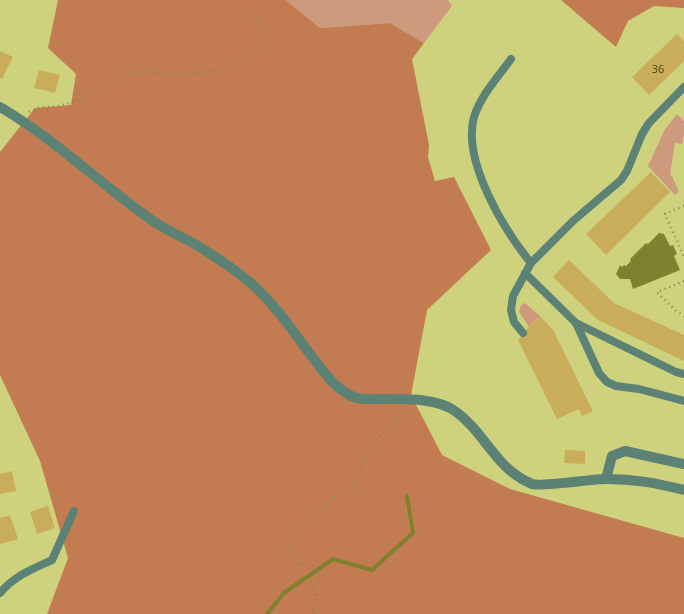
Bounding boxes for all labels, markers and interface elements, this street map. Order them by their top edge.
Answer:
house number: 36 [652,61,664,76]

